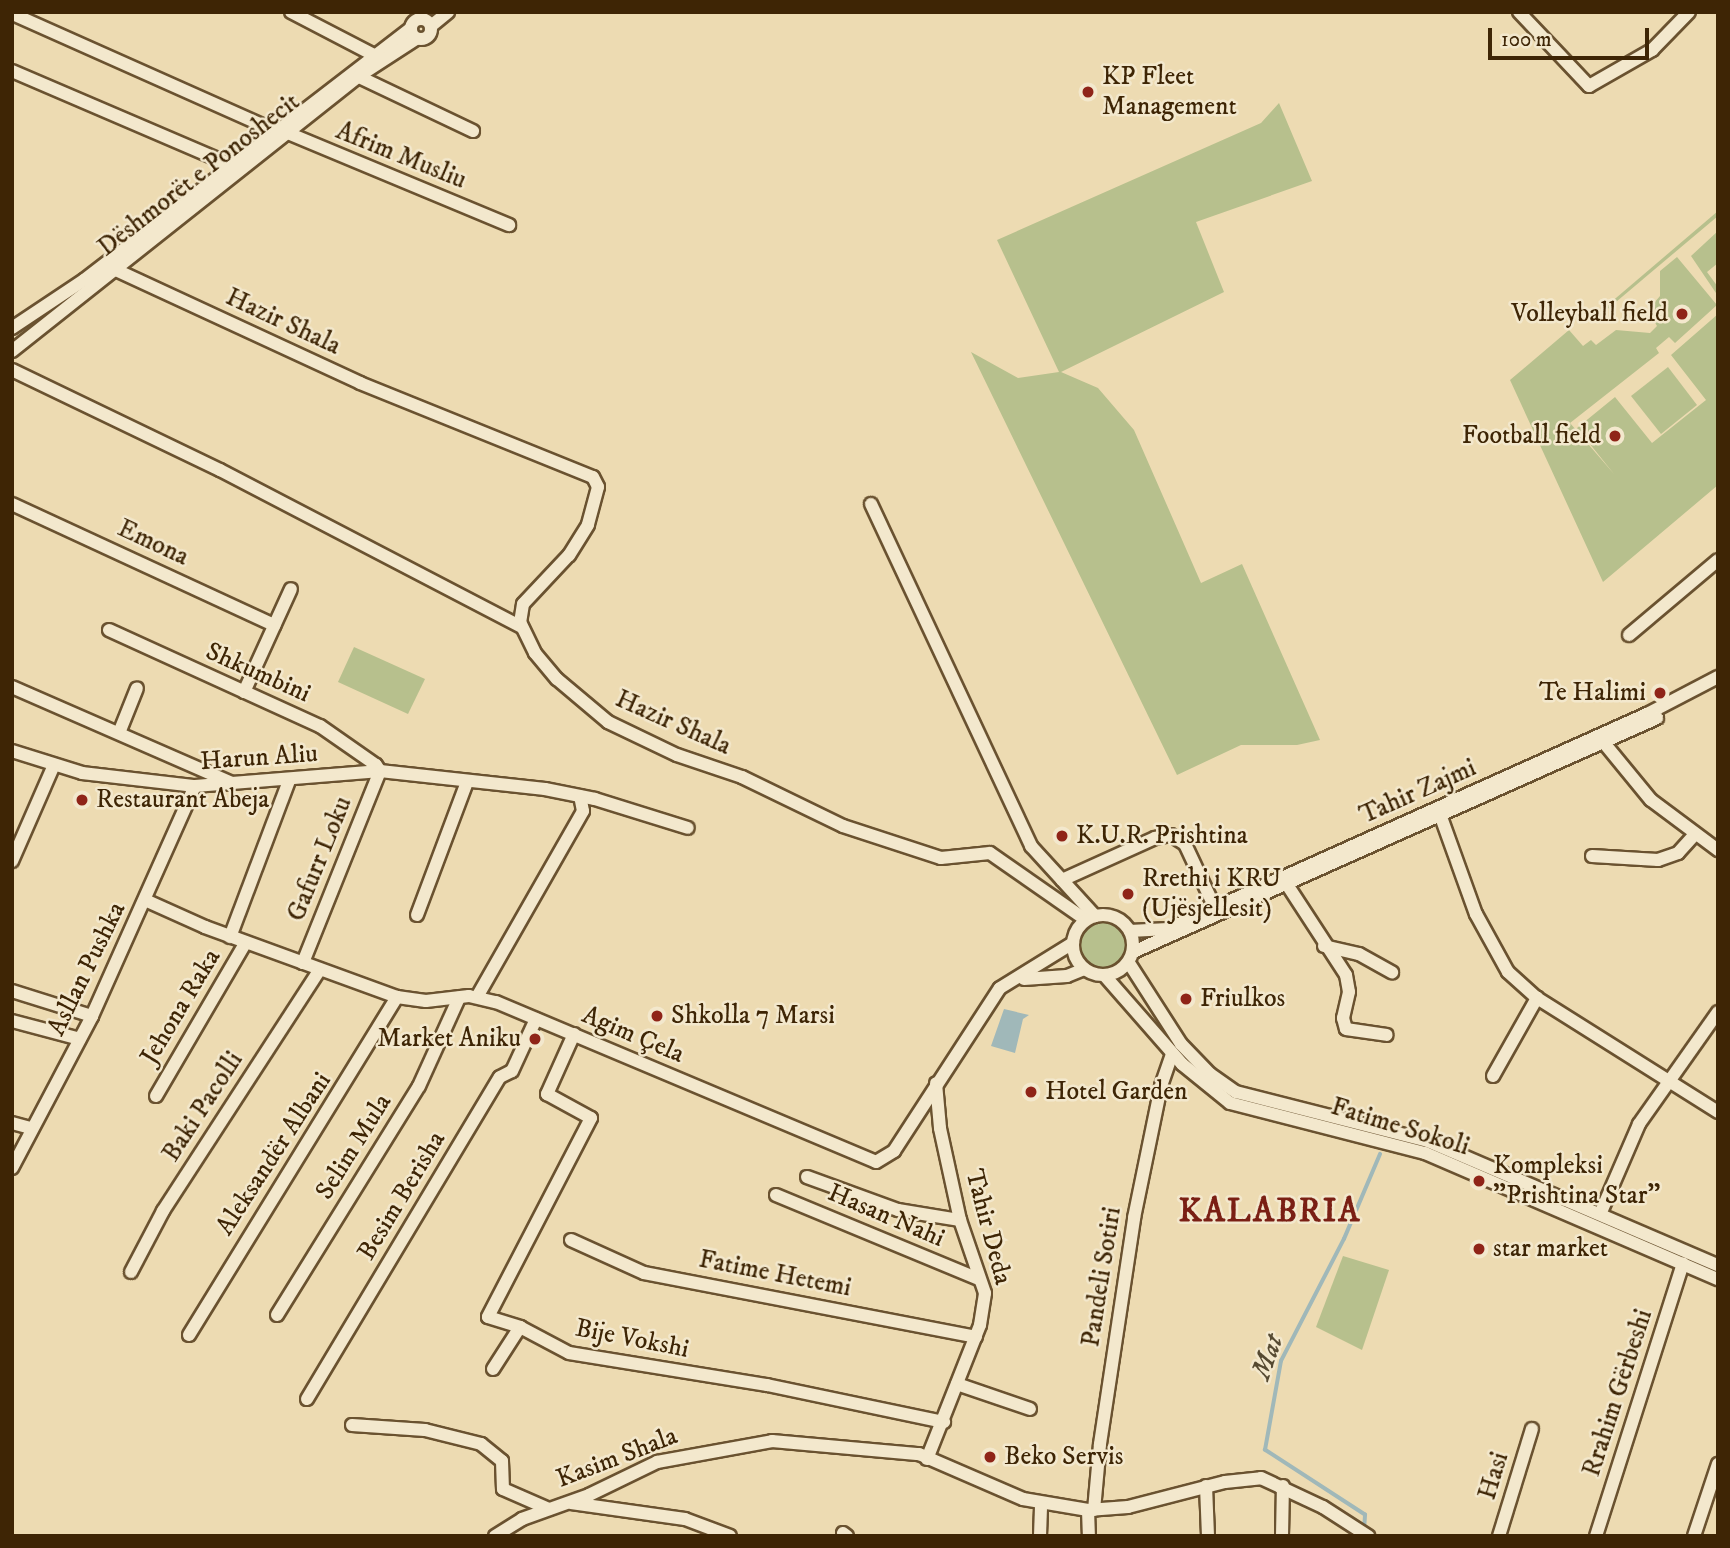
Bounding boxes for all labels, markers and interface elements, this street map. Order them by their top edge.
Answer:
scale bar [1492,14,1653,58]
text: 100 m [1501,27,1552,53]
place label: KP Fleet Management [1102,61,1237,122]
marker: KP Fleet Management [1080,84,1096,100]
street label: Dëshmorët e Ponoshecit [92,86,306,264]
street label: Afrim Musliu [331,116,471,196]
street label: Hazir Shala [221,282,345,362]
place label: Volleyball field [1511,298,1668,330]
marker: Volleyball field [1674,306,1690,322]
place label: Football field [1462,420,1601,452]
marker: Football field [1607,428,1623,444]
street label: Emona [112,513,194,573]
street label: Shkumbini [201,636,315,710]
place label: Te Halimi [1539,677,1646,709]
street label: Hazir Shala [610,684,736,762]
marker: Te Halimi [1652,685,1668,701]
street label: Harun Aliu [199,738,319,778]
street label: Tahir Zajmi [1355,752,1481,832]
place label: Restaurant Abeja [96,784,269,816]
marker: Restaurant Abeja [74,792,90,808]
street label: Gafurr Loku [281,792,359,926]
place label: K.U.R. Prishtina [1076,820,1248,852]
marker: K.U.R. Prishtina [1054,828,1070,844]
place label: Rrethi i KRU (Ujësjellesit) [1142,863,1281,924]
marker: Rrethi i KRU (Ujësjellesit) [1120,886,1136,902]
street label: Asllan Pushka [41,897,133,1041]
street label: Jehona Raka [134,944,228,1070]
place label: Friulkos [1200,983,1285,1015]
marker: Friulkos [1178,991,1194,1007]
street label: Agim Çela [577,1000,689,1070]
place label: Shkolla 7 Marsi [671,1000,835,1032]
marker: Shkolla 7 Marsi [649,1008,665,1024]
place label: Market Aniku [377,1023,521,1055]
marker: Market Aniku [527,1031,543,1047]
street label: Baki Pacolli [156,1046,250,1168]
street label: Aleksandër Albani [210,1067,338,1241]
place label: Hotel Garden [1045,1076,1188,1108]
marker: Hotel Garden [1023,1084,1039,1100]
street label: Selim Mula [309,1088,399,1206]
street label: Fatime Sokoli [1327,1091,1473,1163]
street label: Besim Berisha [351,1126,453,1266]
place label: Kompleksi "Prishtina Star" [1493,1150,1660,1212]
street label: Tahir Deda [958,1166,1018,1288]
marker: Kompleksi "Prishtina Star" [1471,1173,1487,1189]
street label: Hasan Nahi [823,1177,949,1255]
district label: KALABRIA [1180,1192,1360,1232]
street label: Pandeli Sotiri [1076,1205,1128,1349]
place label: star market [1493,1233,1608,1265]
marker: star market [1471,1241,1487,1257]
street label: Fatime Hetemi [696,1244,854,1304]
street label: Rrahim Gërbeshi [1576,1305,1660,1481]
street label: Bije Vokshi [573,1313,691,1365]
water label: Mat [1245,1330,1291,1384]
street label: Kasim Shala [552,1421,682,1495]
place label: Beko Servis [1004,1441,1123,1473]
street label: Hasi [1472,1448,1516,1504]
marker: Beko Servis [982,1449,998,1465]

